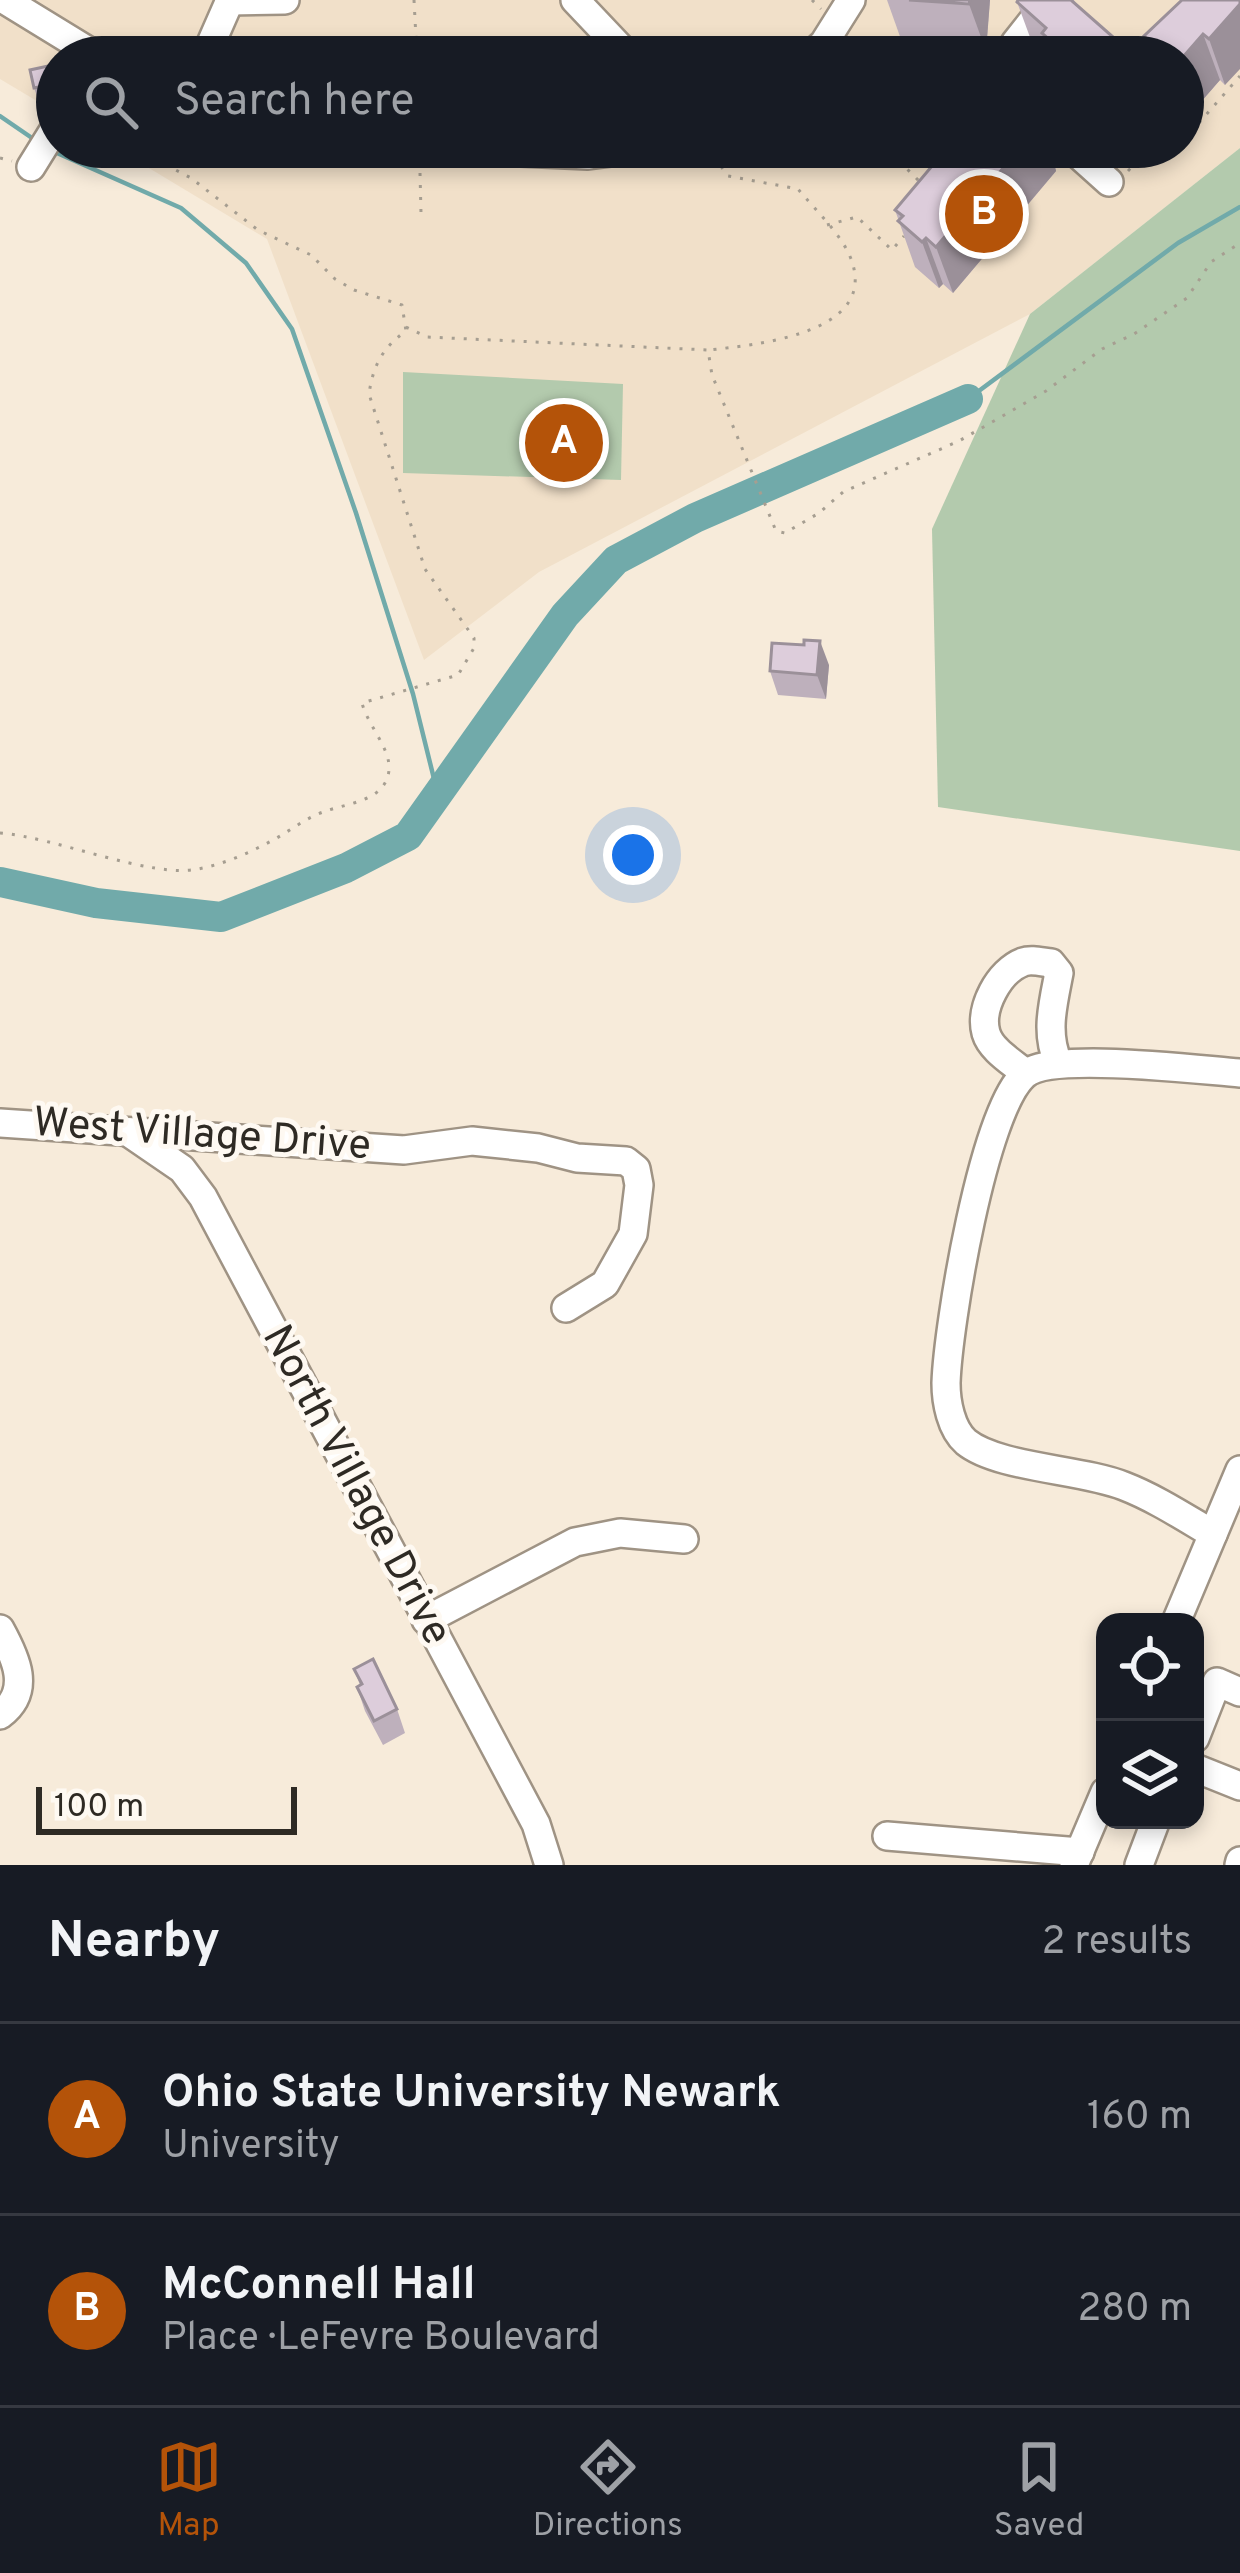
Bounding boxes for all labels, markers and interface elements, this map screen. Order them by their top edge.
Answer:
search box [36,36,1204,168]
icon: search [78,69,144,135]
text: Search here [174,74,414,131]
pin: B [945,169,1023,259]
pin: A [525,398,603,488]
your location [603,825,663,885]
street label: West Village Drive [31,1098,373,1174]
street label: North Village Drive [248,1317,462,1655]
map controls [1096,1613,1204,1829]
button: locate [1096,1613,1204,1721]
button: layers [1096,1721,1204,1829]
scale bar [36,1781,297,1834]
text: 100 m [54,1787,144,1829]
text: Nearby [48,1911,220,1976]
text: 2 results [1041,1919,1192,1968]
text: Ohio State University Newark [162,2066,781,2123]
text: A [73,2094,101,2143]
text: 160 m [1087,2094,1192,2143]
text: University [162,2123,340,2172]
text: McConnell Hall [162,2258,476,2315]
text: B [74,2286,100,2335]
text: 280 m [1077,2286,1192,2335]
text: Place · LeFevre Boulevard [162,2315,600,2364]
tab: Map [156,2434,222,2548]
tab: Directions [533,2434,683,2548]
tab: Saved [994,2434,1084,2548]

